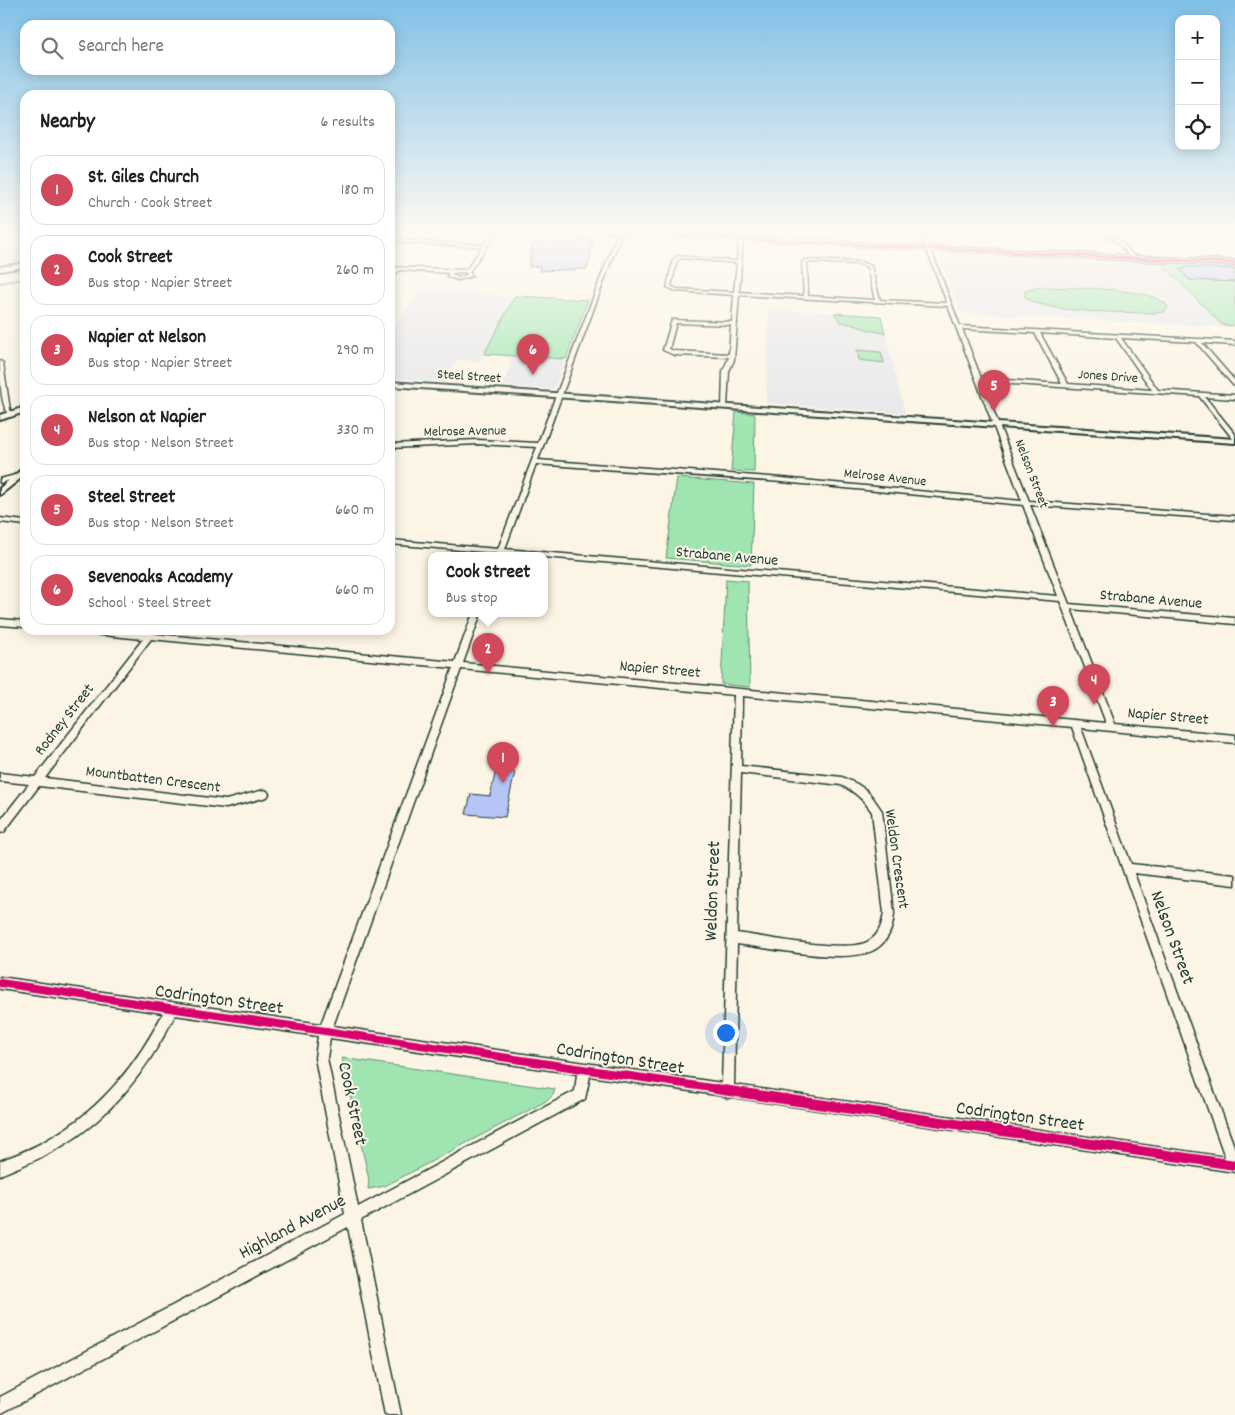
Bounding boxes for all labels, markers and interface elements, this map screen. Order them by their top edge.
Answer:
map controls [1175,15,1220,150]
button: + [1175,15,1220,60]
search box [20,20,395,75]
icon: search [38,34,66,62]
text: Search here [78,34,164,61]
button: − [1175,60,1220,105]
button: locate [1175,105,1220,150]
text: Nearby [40,108,95,138]
text: 6 results [320,111,375,134]
text: St. Giles Church [88,165,199,192]
text: 1 [55,179,59,202]
text: 180 m [341,179,374,202]
text: Church · Cook Street [88,192,212,215]
text: Cook Street [88,245,173,272]
text: 2 [54,259,61,282]
text: 260 m [336,259,374,282]
text: Bus stop · Napier Street [88,272,232,295]
text: Napier at Nelson [88,325,206,352]
pin: 6 [517,334,549,375]
text: 3 [53,339,61,362]
text: 290 m [336,339,374,362]
text: Bus stop · Napier Street [88,352,232,375]
street label: Steel Street [436,365,502,389]
street label: Jones Drive [1077,365,1139,389]
pin: 5 [978,370,1010,411]
text: Nelson at Napier [88,405,206,432]
text: 4 [54,419,60,442]
text: 330 m [336,419,374,442]
street label: Melrose Avenue [423,421,507,443]
text: Bus stop · Nelson Street [88,432,234,455]
street label: Nelson Street [1009,437,1053,511]
street label: Melrose Avenue [843,464,927,492]
text: Steel Street [88,485,175,512]
text: 5 [53,499,61,522]
text: 660 m [335,499,374,522]
text: Bus stop · Nelson Street [88,512,234,535]
street label: Strabane Avenue [675,541,779,573]
popup [428,552,548,617]
text: Cook Street [446,560,530,587]
text: Sevenoaks Academy [88,565,232,592]
text: 6 [53,579,61,602]
text: 660 m [335,579,374,602]
street label: Strabane Avenue [1099,584,1203,616]
text: Bus stop [446,587,498,610]
text: School · Steel Street [88,592,211,615]
pin: 2 [472,633,504,674]
street label: Napier Street [619,655,702,685]
pin: 4 [1078,664,1110,705]
street label: Rodney Street [30,679,101,761]
pin: 3 [1037,686,1069,727]
street label: Napier Street [1127,702,1210,732]
pin: 1 [487,742,519,783]
street label: Mountbatten Crescent [84,760,222,800]
street label: Weldon Crescent [878,808,914,910]
street label: Weldon Street [699,840,729,942]
street label: Nelson Street [1142,887,1200,989]
street label: Codrington Street [153,979,285,1023]
your location [713,1020,739,1046]
street label: Codrington Street [554,1037,686,1083]
street label: Cook Street [329,1060,373,1148]
street label: Codrington Street [954,1096,1086,1140]
street label: Highland Avenue [235,1188,351,1268]

